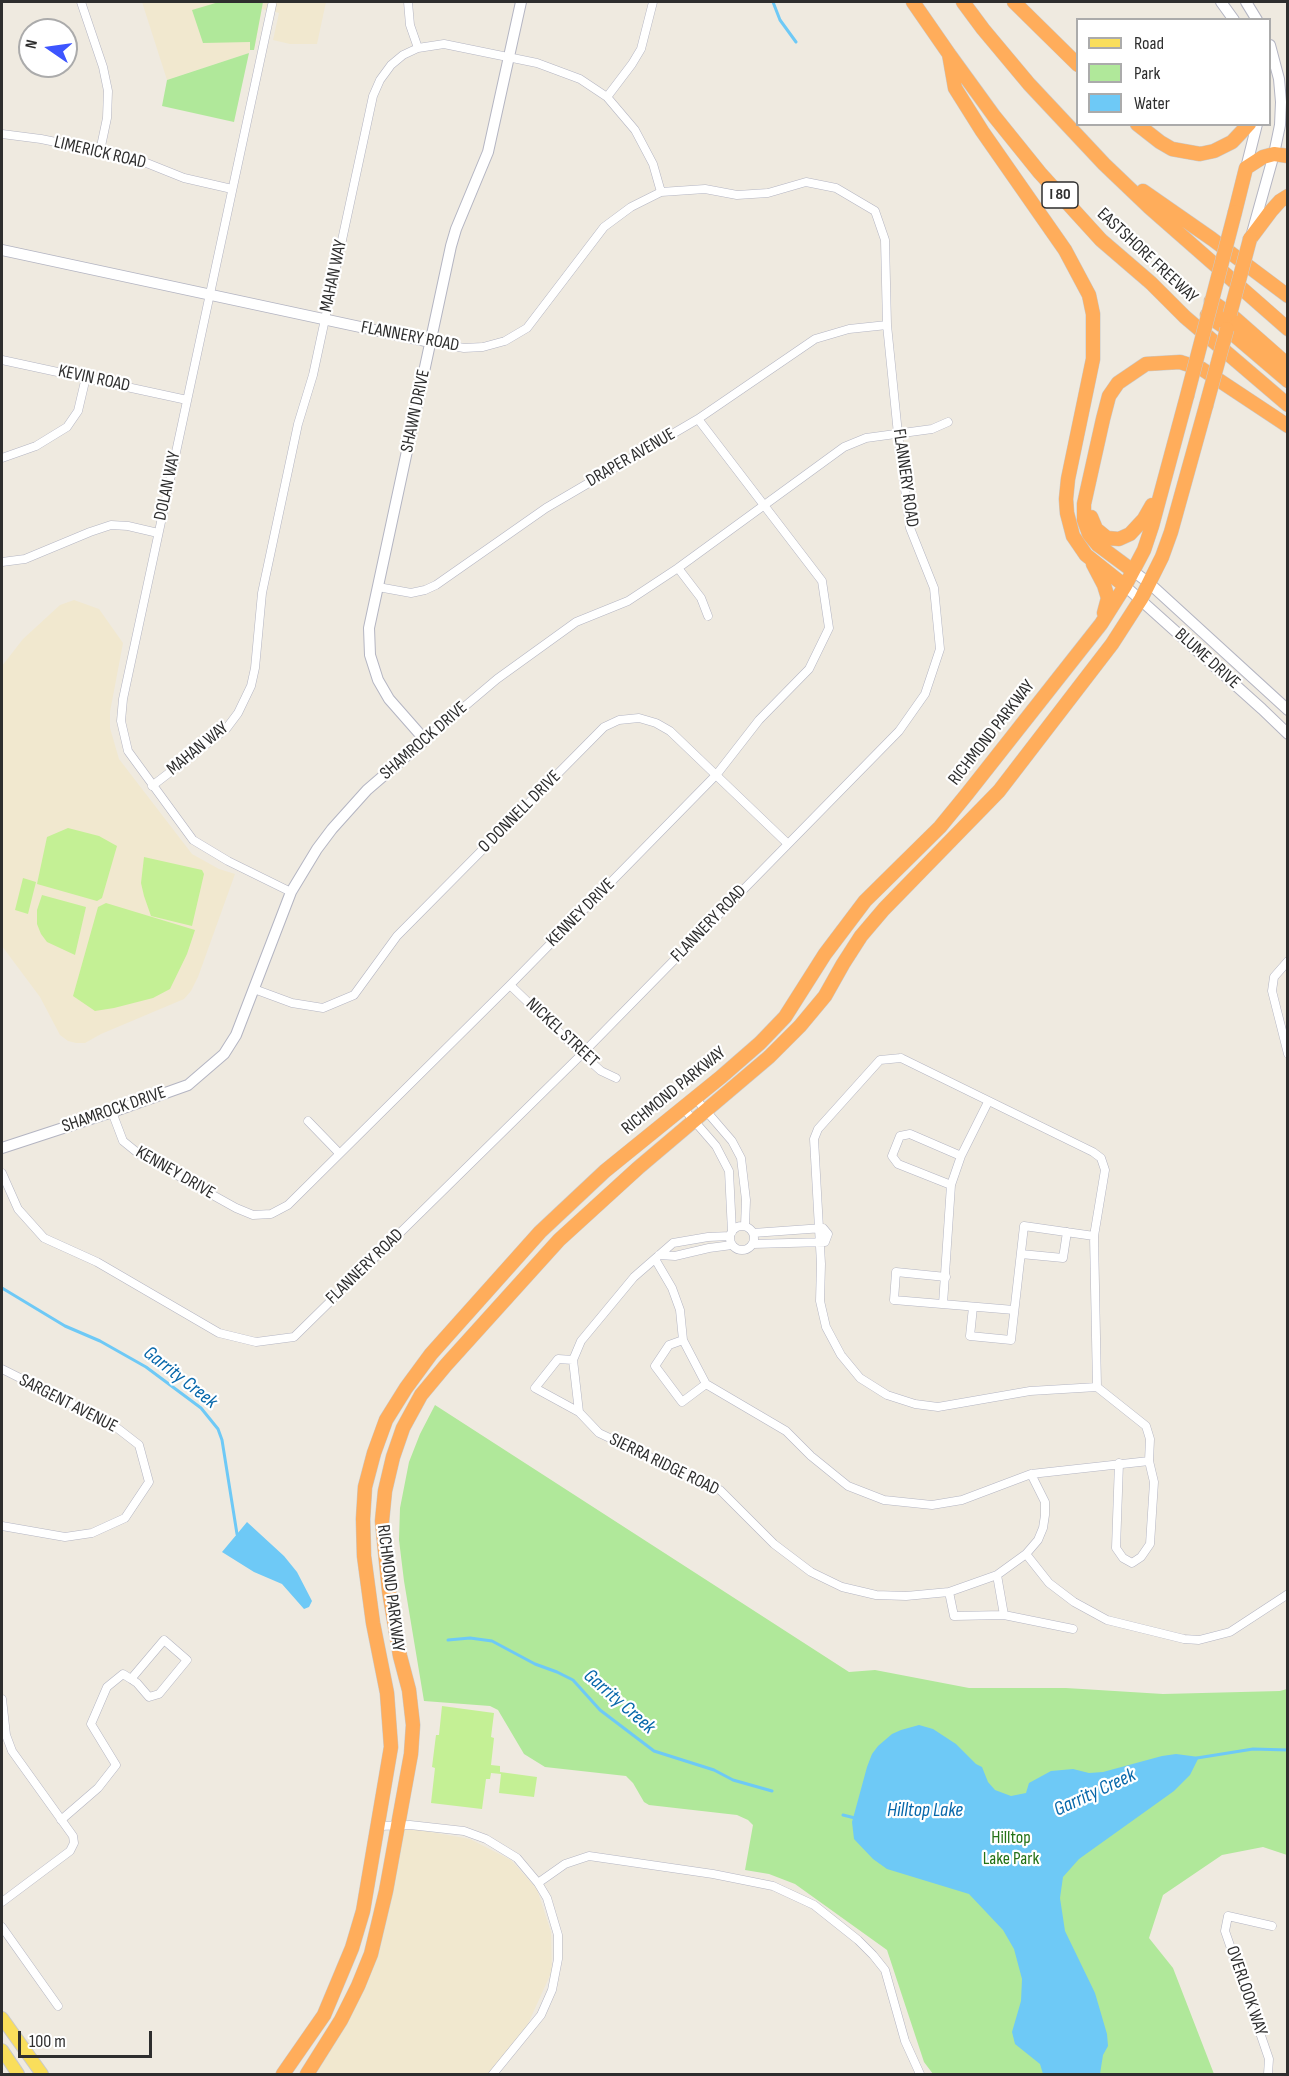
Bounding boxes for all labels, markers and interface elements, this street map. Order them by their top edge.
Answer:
north arrow [18,18,78,78]
legend [1076,18,1271,126]
text: Road [1134,33,1164,54]
text: N [22,38,42,51]
text: Park [1134,63,1160,84]
text: Water [1134,93,1170,114]
street label: LIMERICK ROAD [52,132,148,174]
road number: I 80 [1042,182,1078,208]
street label: EASTSHORE FREEWAY [1092,204,1202,308]
street label: MAHAN WAY [316,238,352,314]
street label: FLANNERY ROAD [359,317,461,357]
street label: KEVIN ROAD [56,361,132,397]
street label: SHAWN DRIVE [397,368,435,454]
street label: DRAPER AVENUE [583,424,679,492]
street label: FLANNERY ROAD [887,427,923,529]
street label: DOLAN WAY [150,449,186,523]
street label: BLUME DRIVE [1170,624,1244,694]
street label: RICHMOND PARKWAY [944,676,1040,790]
street label: SHAMROCK DRIVE [376,697,472,785]
street label: MAHAN WAY [163,718,233,780]
street label: O DONNELL DRIVE [474,766,566,858]
street label: KENNEY DRIVE [542,874,620,952]
street label: FLANNERY ROAD [667,881,751,967]
street label: NICKEL STREET [521,994,603,1072]
street label: RICHMOND PARKWAY [618,1042,730,1140]
street label: SHAMROCK DRIVE [59,1082,169,1138]
street label: KENNEY DRIVE [132,1142,218,1204]
street label: FLANNERY ROAD [322,1225,408,1309]
water label: Garrity Creek [138,1342,222,1414]
street label: SARGENT AVENUE [15,1370,121,1438]
street label: SIERRA RIDGE ROAD [606,1429,722,1501]
street label: RICHMOND PARKWAY [372,1523,408,1653]
water label: Garrity Creek [578,1664,660,1740]
water label: Garrity Creek [1050,1764,1140,1822]
water label: Hilltop Lake [887,1799,963,1823]
park label: Hilltop Lake Park [983,1827,1039,1870]
street label: OVERLOOK WAY [1221,1943,1271,2039]
scale bar [21,2019,154,2057]
text: 100 m [29,2031,66,2052]

